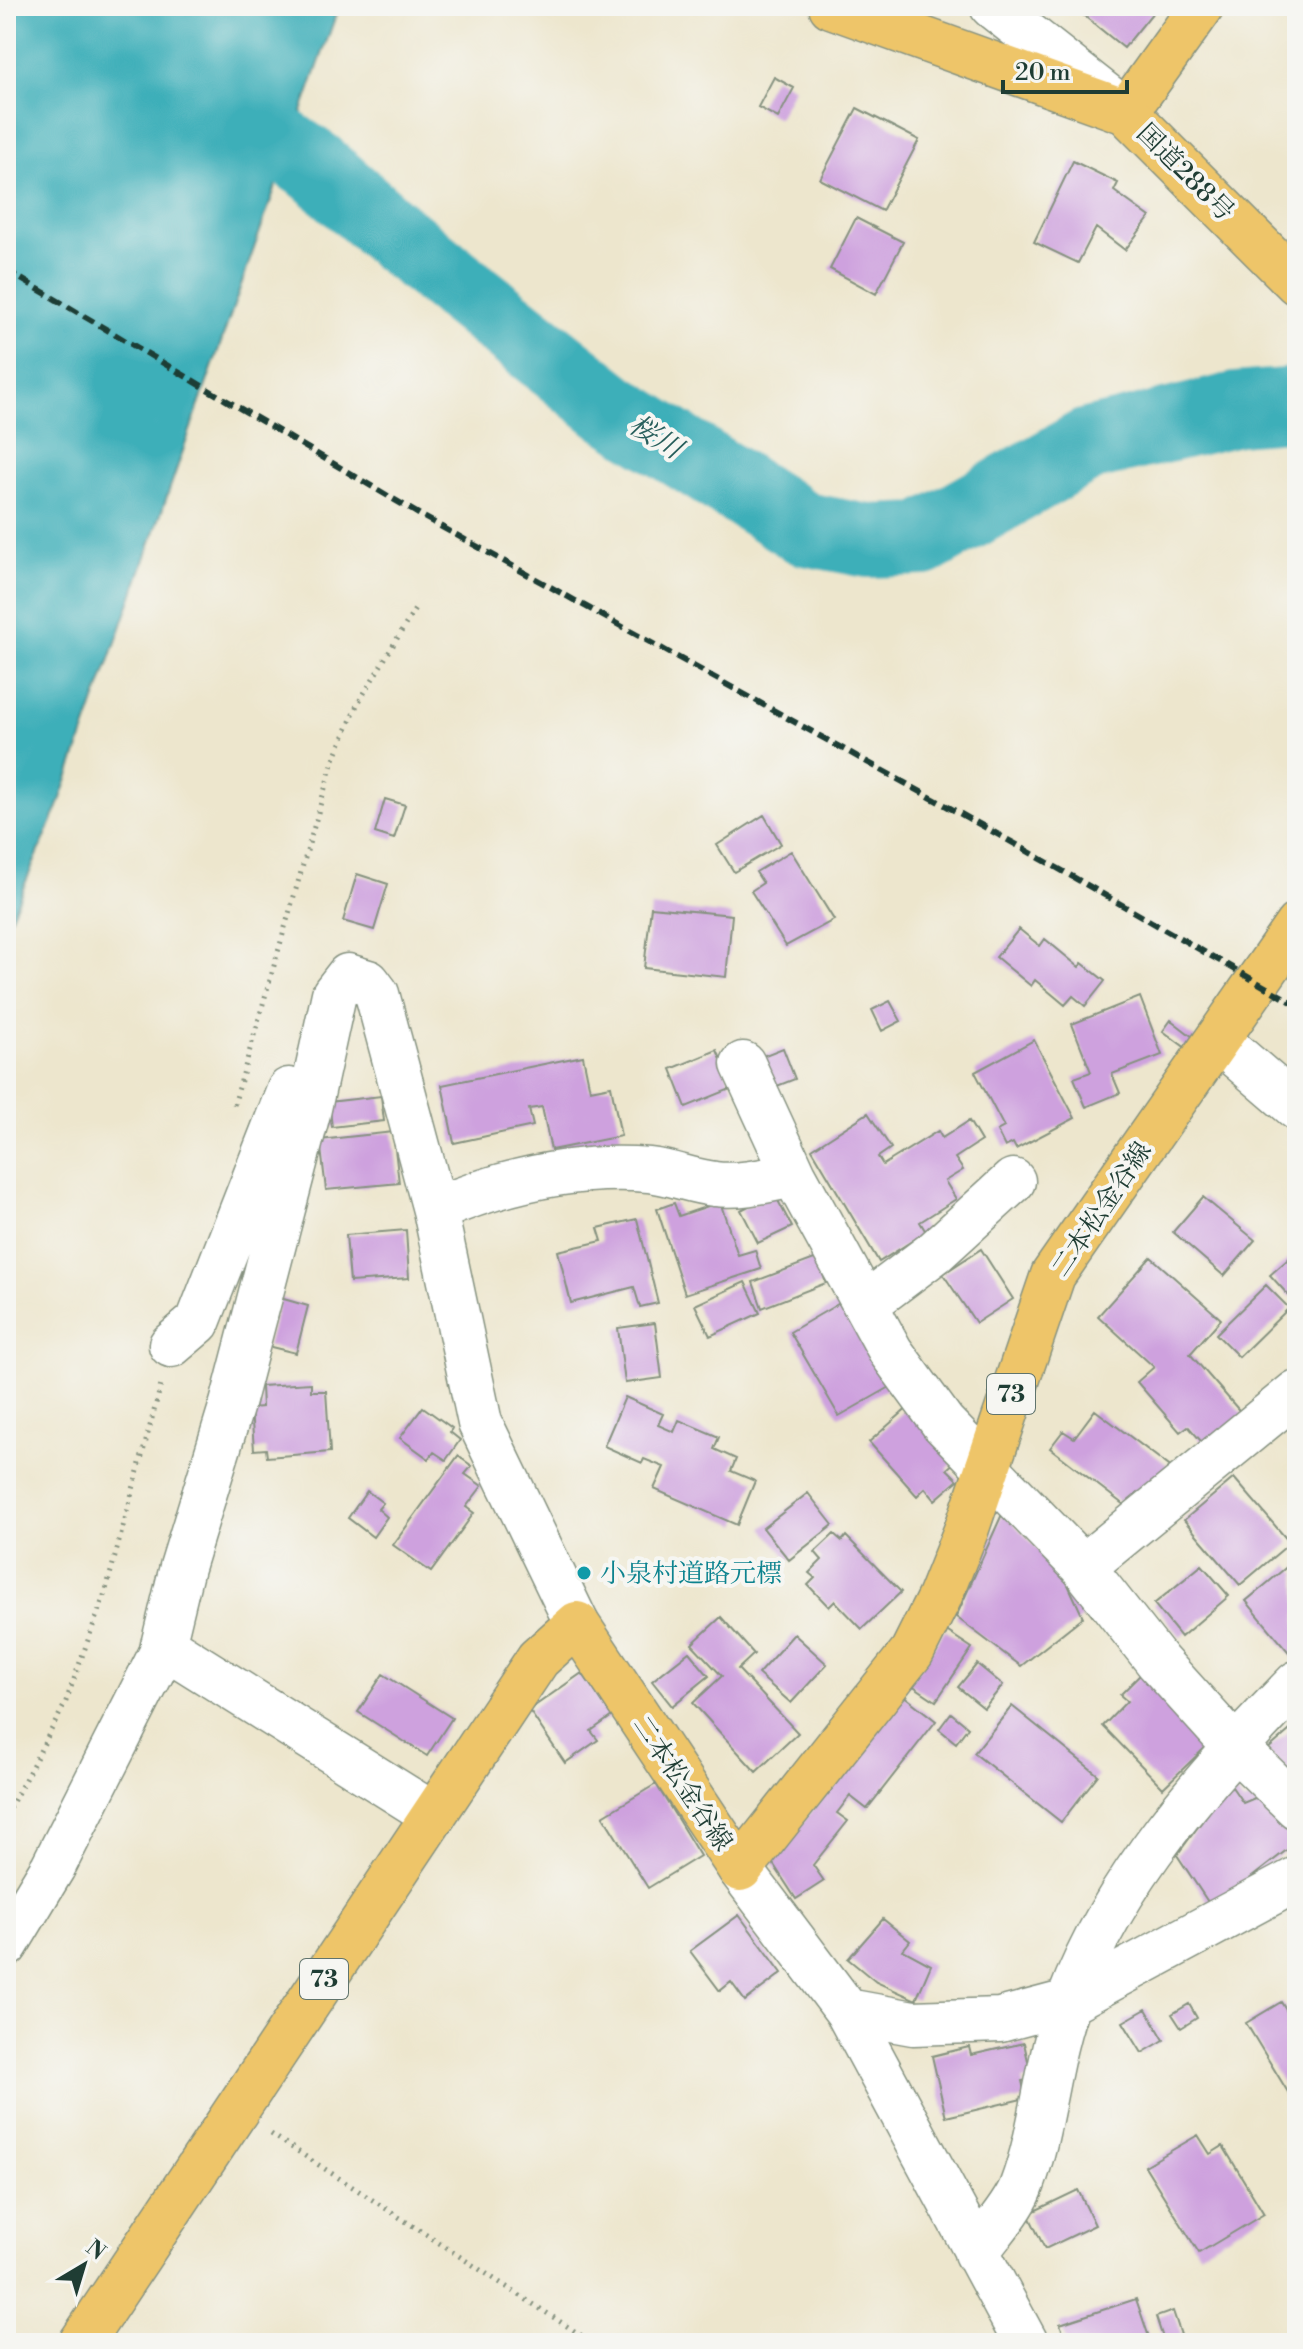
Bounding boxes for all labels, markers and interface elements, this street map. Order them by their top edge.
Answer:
scale bar [1003,44,1127,94]
text: 20 m [1015,58,1071,88]
street label: 国道288号 [1130,117,1241,228]
water label: 桜川 [622,408,691,469]
street label: 二本松金谷線 [1045,1136,1159,1283]
road number: 73 [987,1374,1035,1414]
place label: 小泉村道路元標 [600,1558,782,1590]
marker: 小泉村道路元標 [575,1564,593,1582]
street label: 二本松金谷線 [625,1710,739,1857]
road number: 73 [300,1959,348,1999]
north arrow [44,2225,124,2305]
text: N [80,2234,111,2267]

